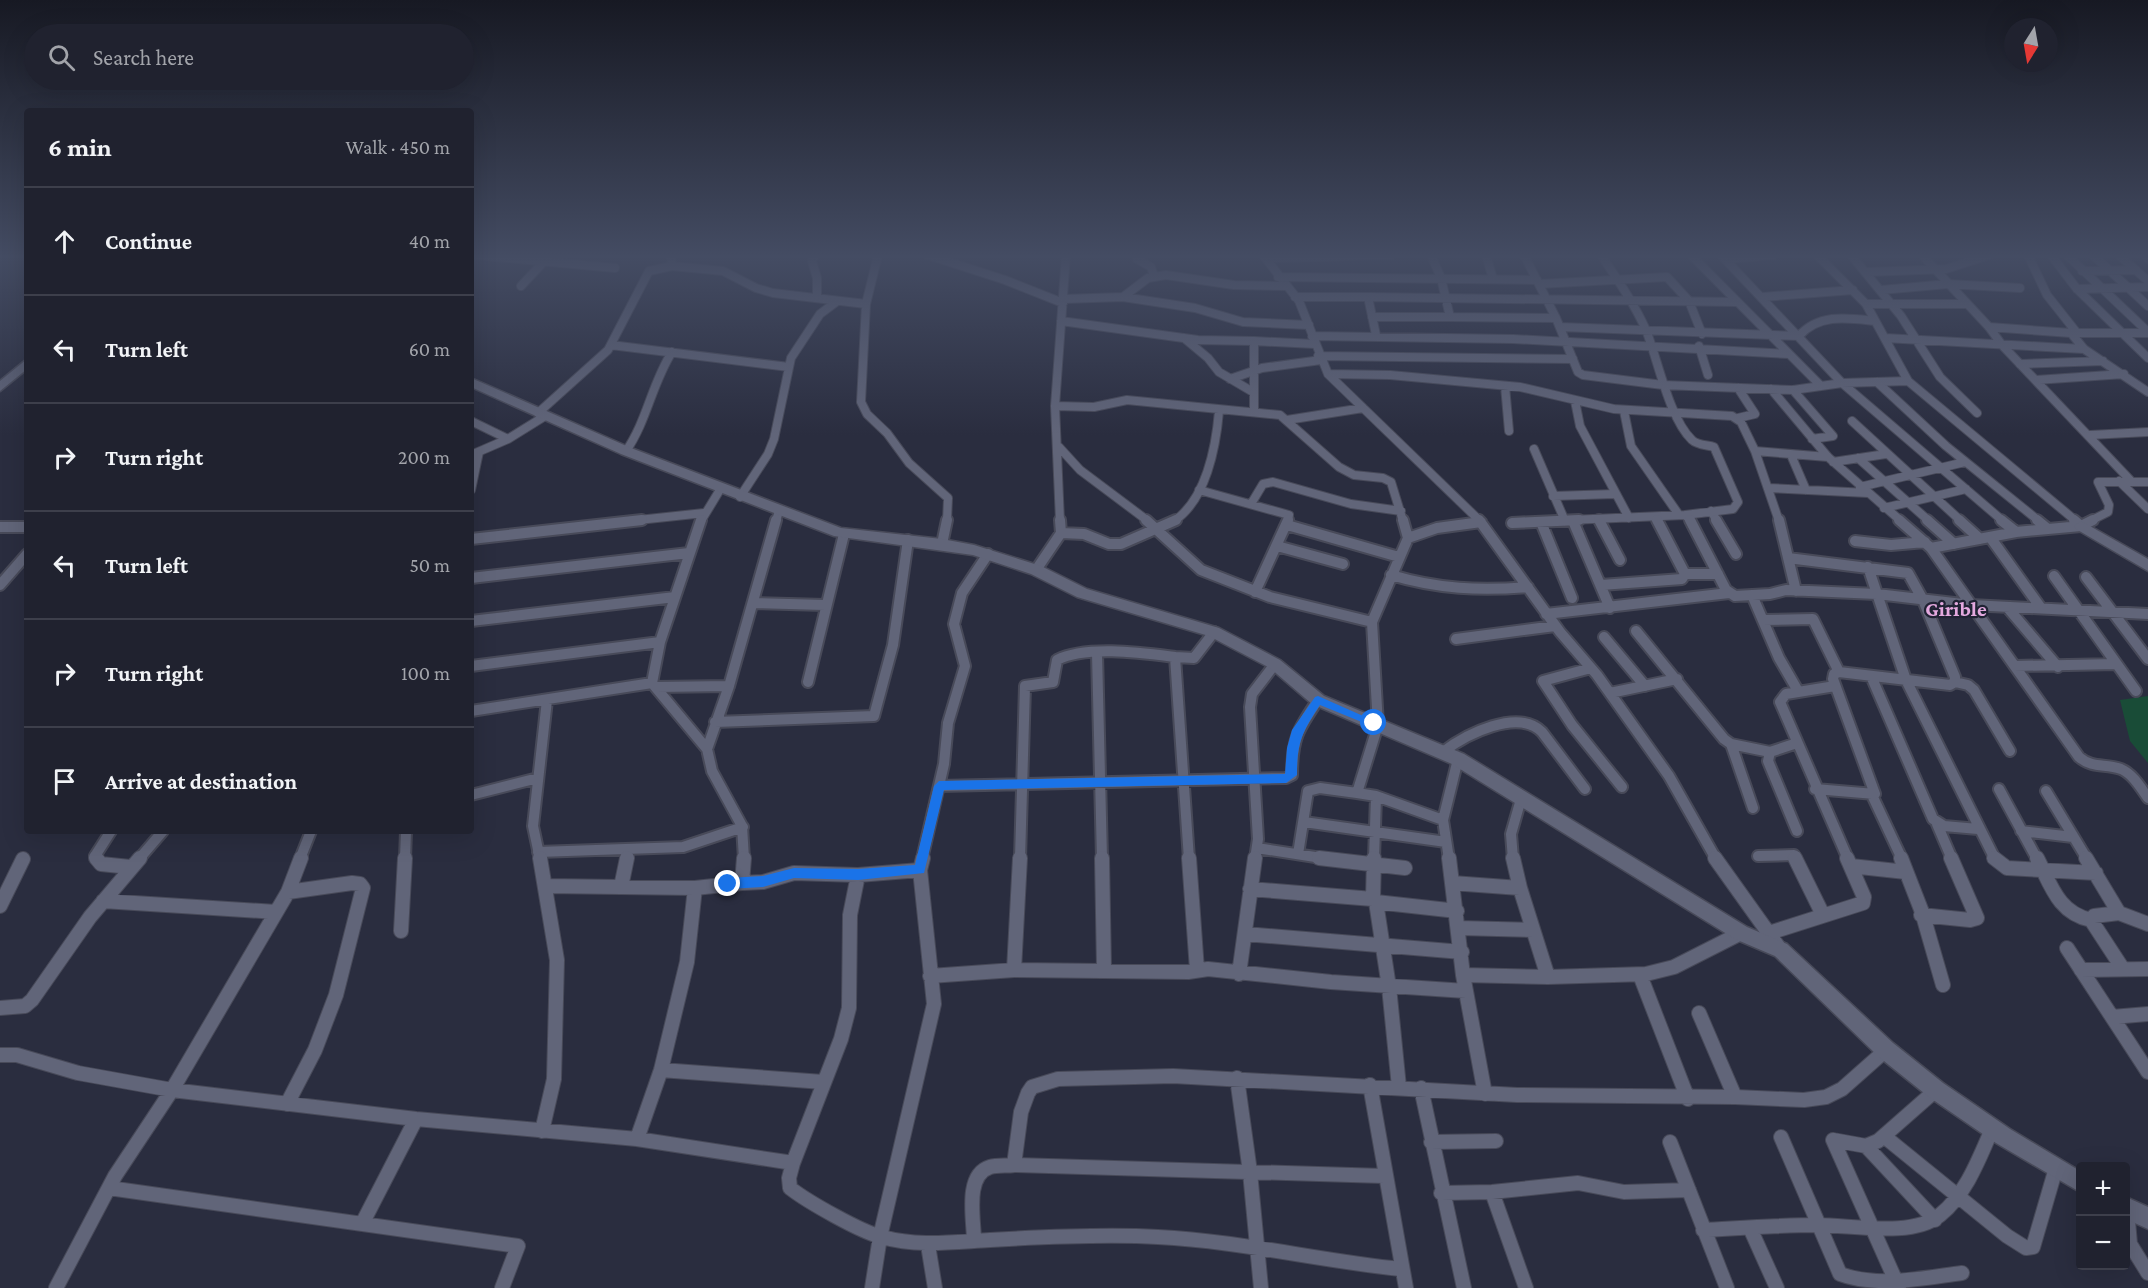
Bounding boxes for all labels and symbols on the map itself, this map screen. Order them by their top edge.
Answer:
north arrow [2004,18,2058,72]
district label: Girible [1925,597,1987,621]
route start [1360,709,1386,735]
route end [714,870,740,896]

